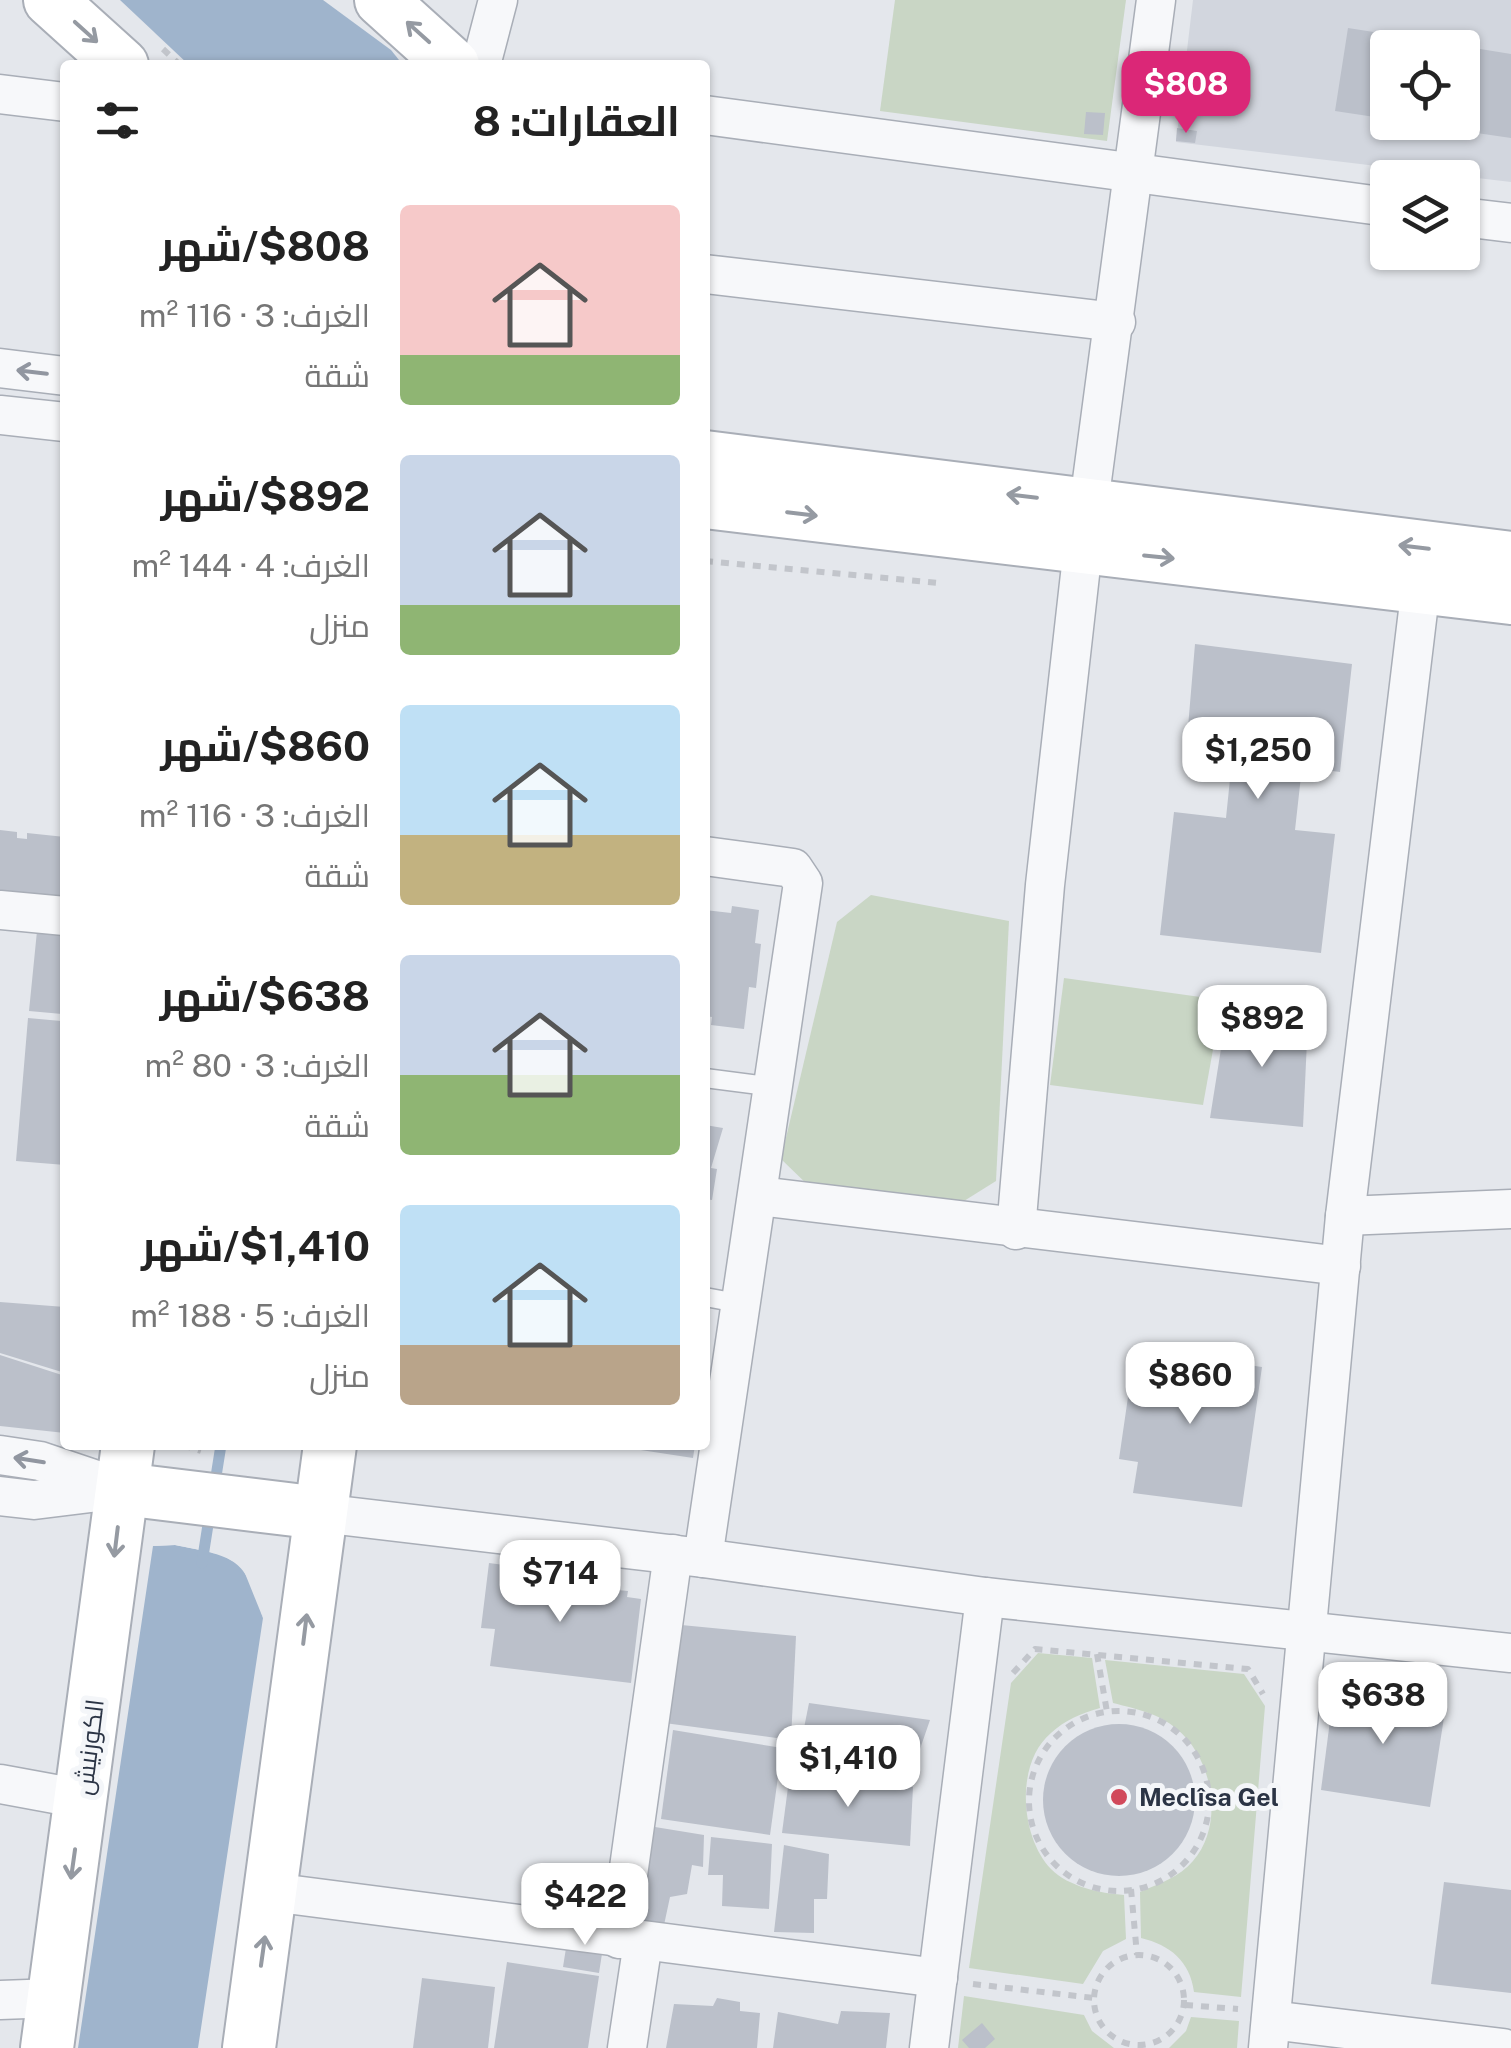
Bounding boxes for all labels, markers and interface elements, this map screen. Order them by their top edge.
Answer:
one-way arrow [73,20,98,43]
one-way arrow [406,20,431,43]
map controls [1370,30,1480,270]
button: locate [1370,30,1480,140]
pin: $808 [1127,51,1245,136]
text: $808 [1143,65,1229,102]
icon: filters [90,93,145,148]
text: العقارات: 8 [473,96,680,145]
button: layers [1370,160,1480,270]
text: $808/شهر [160,221,370,270]
icon: home [480,245,600,365]
text: الغرف: 3 · 116 m² [139,297,370,334]
text: شقة [305,357,370,394]
one-way arrow [17,362,49,381]
text: $892/شهر [161,471,370,520]
one-way arrow [1007,486,1039,505]
icon: home [480,495,600,615]
one-way arrow [785,505,817,524]
one-way arrow [1399,537,1431,555]
text: الغرف: 4 · 144 m² [132,547,370,584]
one-way arrow [1143,548,1175,567]
text: منزل [309,607,370,644]
pin: $1,250 [1177,717,1339,802]
text: $860/شهر [161,721,370,770]
text: $1,250 [1204,731,1312,768]
icon: home [480,745,600,865]
text: الغرف: 3 · 116 m² [139,797,370,834]
text: شقة [305,857,370,894]
text: $638/شهر [160,971,370,1020]
pin: $892 [1203,985,1321,1070]
icon: home [480,995,600,1115]
text: $892 [1220,999,1304,1036]
text: الغرف: 3 · 80 m² [145,1047,370,1084]
text: شقة [305,1107,370,1144]
text: $1,410/شهر [141,1221,370,1270]
icon: home [480,1245,600,1365]
text: الغرف: 5 · 188 m² [130,1297,370,1334]
pin: $860 [1131,1342,1249,1427]
text: $860 [1148,1356,1232,1393]
text: منزل [309,1357,370,1394]
one-way arrow [13,1450,45,1469]
one-way arrow [106,1525,125,1557]
pin: $714 [501,1540,619,1625]
text: $714 [522,1554,598,1591]
one-way arrow [297,1614,315,1646]
pin: $638 [1324,1662,1442,1747]
text: $638 [1340,1676,1426,1713]
street label: الكورنيش [68,1697,110,1797]
pin: $1,410 [767,1725,929,1810]
text: $1,410 [798,1739,898,1776]
place label: Meclîsa Gel [1139,1782,1279,1812]
marker: Meclîsa Gel [1108,1786,1130,1808]
one-way arrow [64,1847,82,1880]
pin: $422 [526,1863,644,1948]
text: $422 [543,1877,627,1914]
one-way arrow [254,1936,272,1968]

